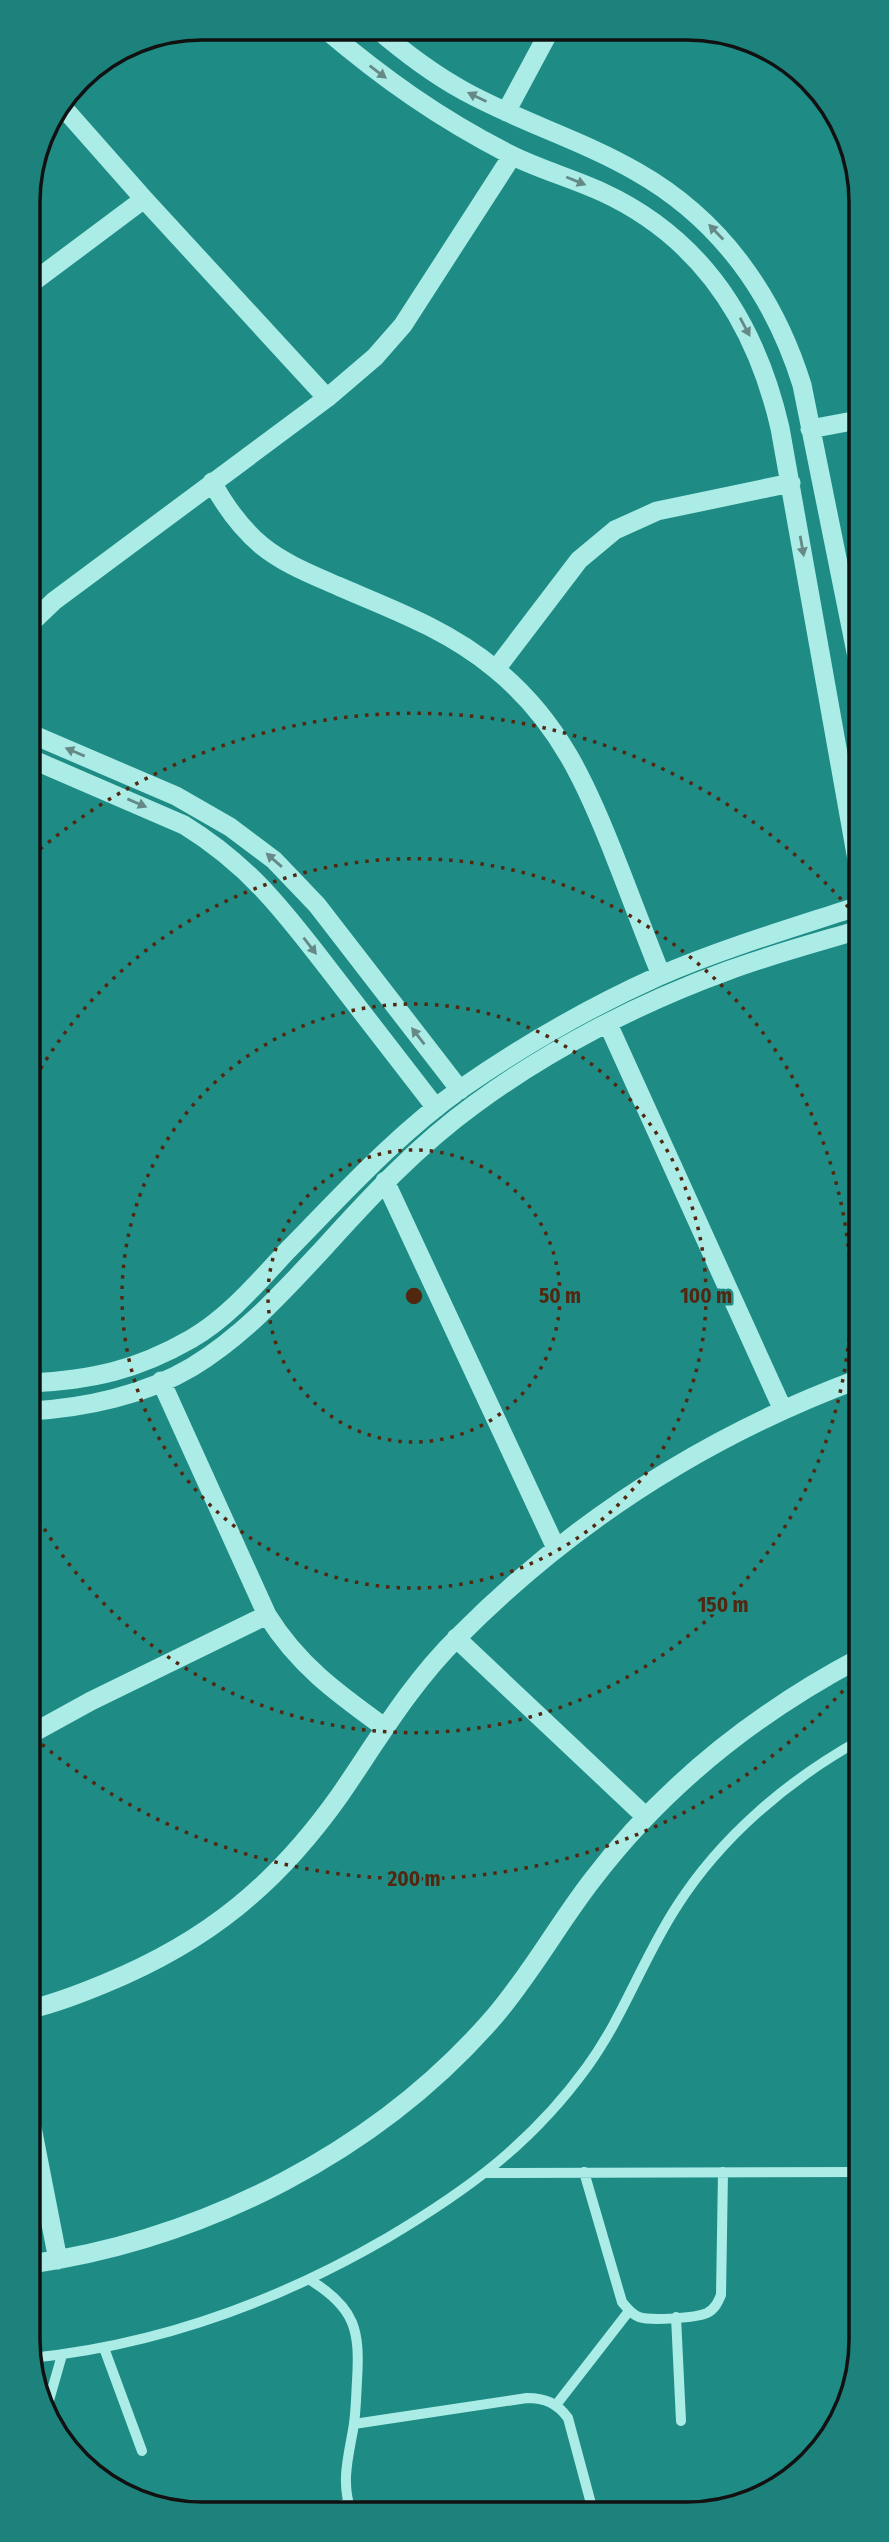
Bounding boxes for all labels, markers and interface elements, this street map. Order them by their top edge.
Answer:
one-way arrow [369,65,387,79]
one-way arrow [467,92,487,103]
one-way arrow [566,176,587,187]
one-way arrow [707,224,724,241]
one-way arrow [739,317,750,337]
one-way arrow [797,535,808,557]
one-way arrow [65,746,85,758]
one-way arrow [127,798,148,809]
one-way arrow [265,852,283,868]
one-way arrow [303,936,318,954]
one-way arrow [411,1027,426,1045]
text: 50 m [539,1283,581,1309]
text: 100 m [680,1283,732,1309]
centre of rings [402,1284,426,1308]
text: 150 m [697,1592,749,1618]
text: 200 m [386,1866,441,1892]

